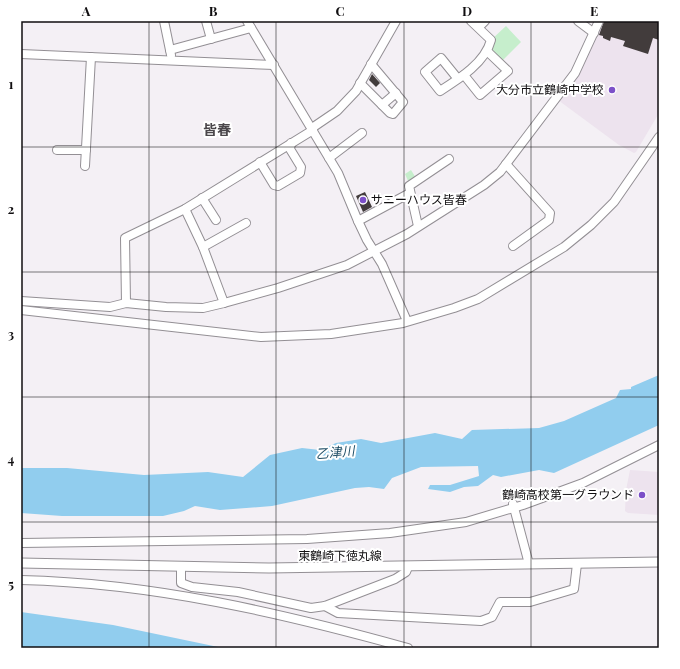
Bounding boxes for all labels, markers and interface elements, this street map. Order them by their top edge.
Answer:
text: A [81,2,91,19]
text: B [209,2,218,19]
text: C [335,2,345,19]
text: D [462,2,472,19]
text: E [590,2,598,19]
text: 1 [9,75,14,92]
place label: 大分市立鶴崎中学校 [496,81,604,97]
marker: 大分市立鶴崎中学校 [607,85,617,95]
district label: 皆春 [203,120,231,139]
place label: サニーハウス皆春 [371,191,467,207]
marker: サニーハウス皆春 [358,195,368,205]
text: 2 [8,200,15,217]
text: 3 [8,325,14,342]
water label: 乙津川 [315,441,357,462]
text: 4 [8,450,15,467]
place label: 鶴崎高校第一グラウンド [502,486,634,502]
marker: 鶴崎高校第一グラウンド [637,490,647,500]
street label: 東鶴崎下徳丸線 [298,547,382,563]
text: 5 [8,575,14,592]

